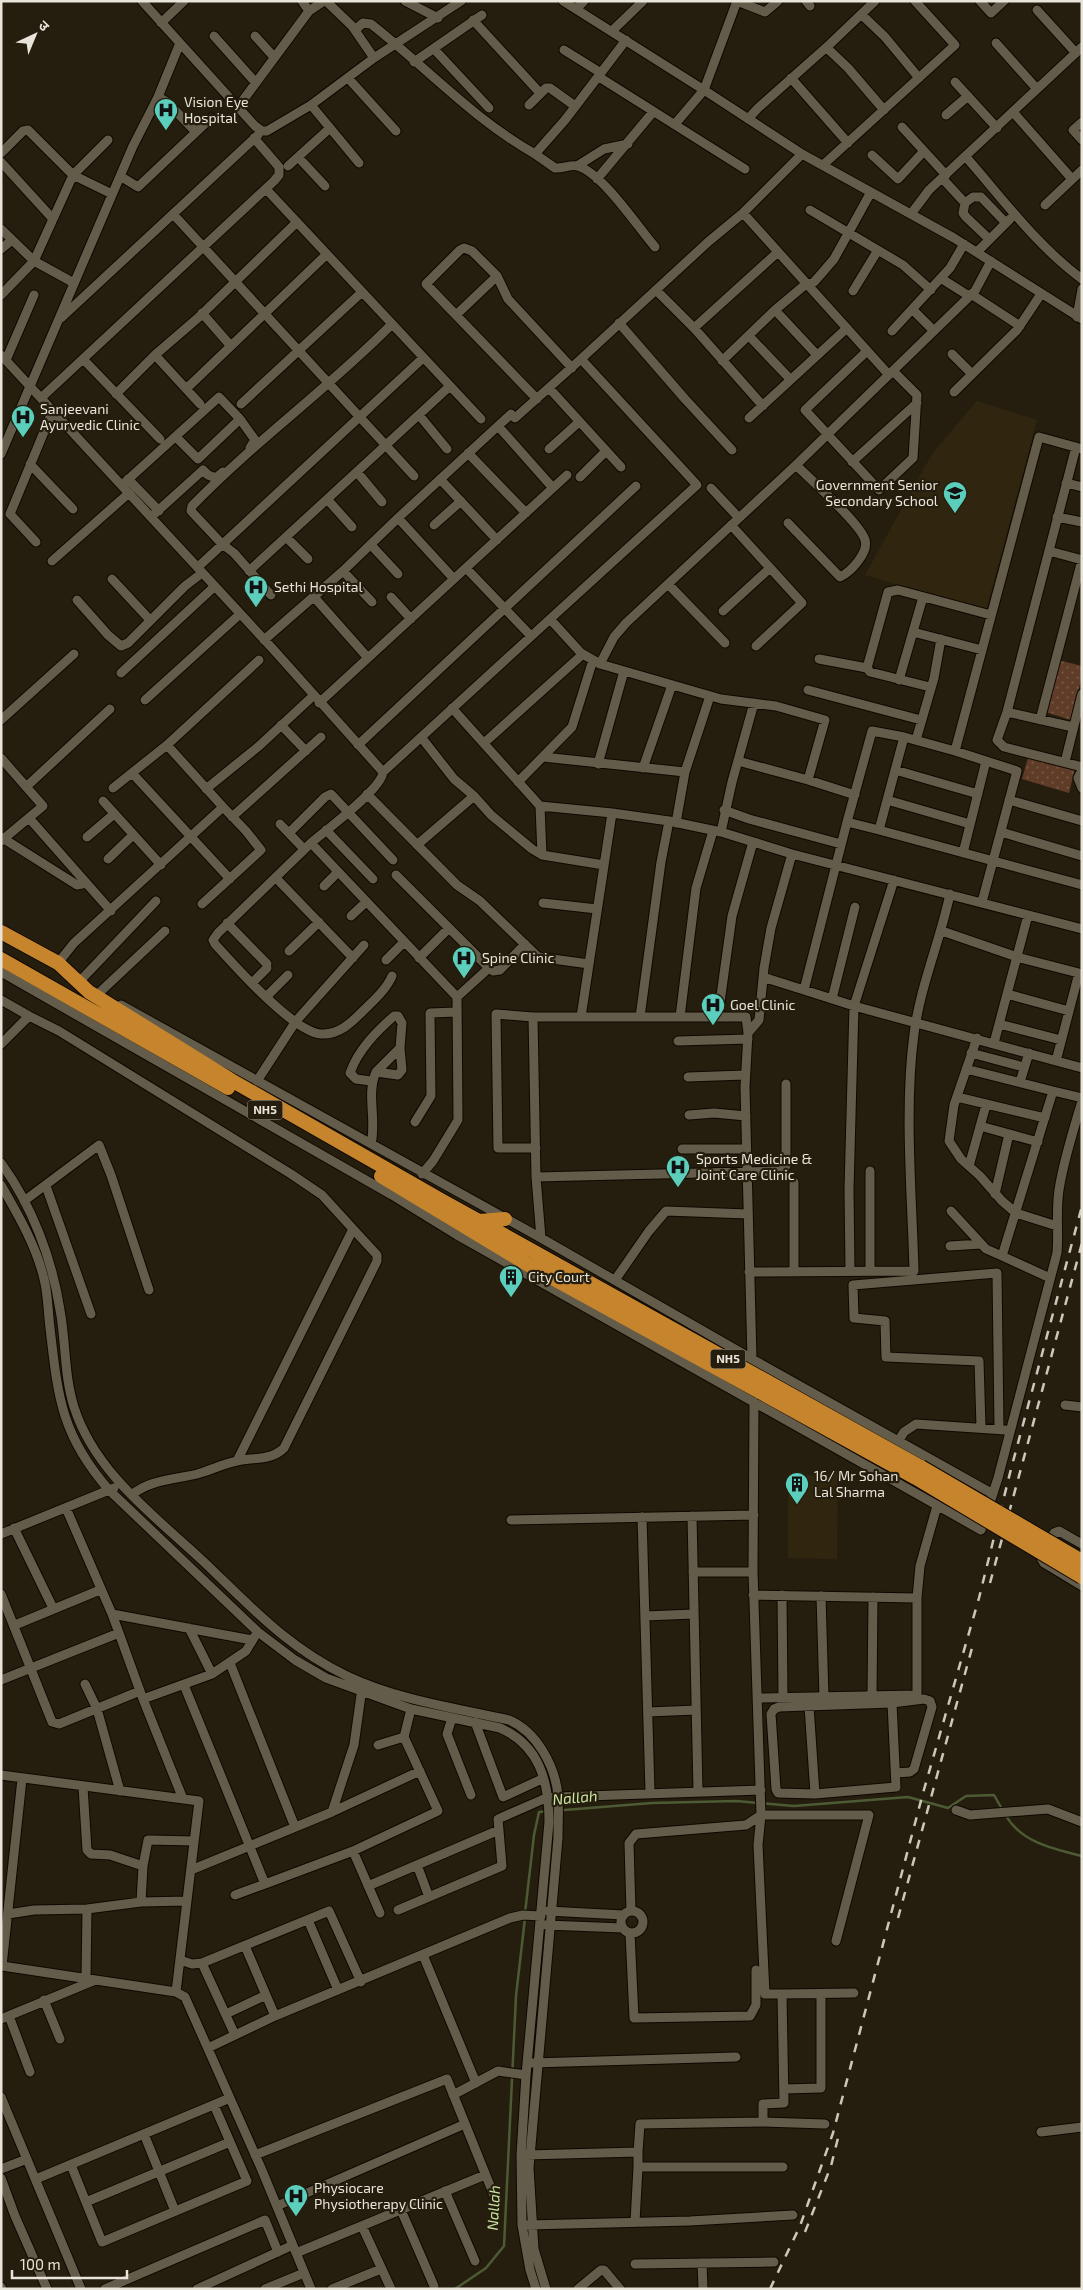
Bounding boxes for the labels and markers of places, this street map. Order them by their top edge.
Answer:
place label: Vision Eye Hospital [184,93,248,126]
hospital icon: Vision Eye Hospital [153,97,179,131]
place label: Sanjeevani Ayurvedic Clinic [40,400,140,433]
hospital icon: Sanjeevani Ayurvedic Clinic [10,404,36,438]
place label: Government Senior Secondary School [816,476,939,509]
school or university icon: Government Senior Secondary School [942,480,968,514]
hospital icon: Sethi Hospital [243,574,269,608]
place label: Sethi Hospital [274,578,363,595]
hospital icon: Spine Clinic [451,945,477,979]
place label: Spine Clinic [482,949,554,966]
hospital icon: Goel Clinic [700,992,726,1026]
place label: Goel Clinic [730,996,795,1013]
place label: Sports Medicine & Joint Care Clinic [696,1150,812,1183]
hospital icon: Sports Medicine & Joint Care Clinic [665,1154,691,1188]
building icon: City Court [498,1264,524,1298]
place label: City Court [528,1268,590,1285]
place label: 16/ Mr Sohan Lal Sharma [814,1467,898,1500]
building icon: 16/ Mr Sohan Lal Sharma [784,1471,810,1505]
place label: Physiocare Physiotherapy Clinic [314,2179,443,2212]
hospital icon: Physiocare Physiotherapy Clinic [283,2183,309,2217]

